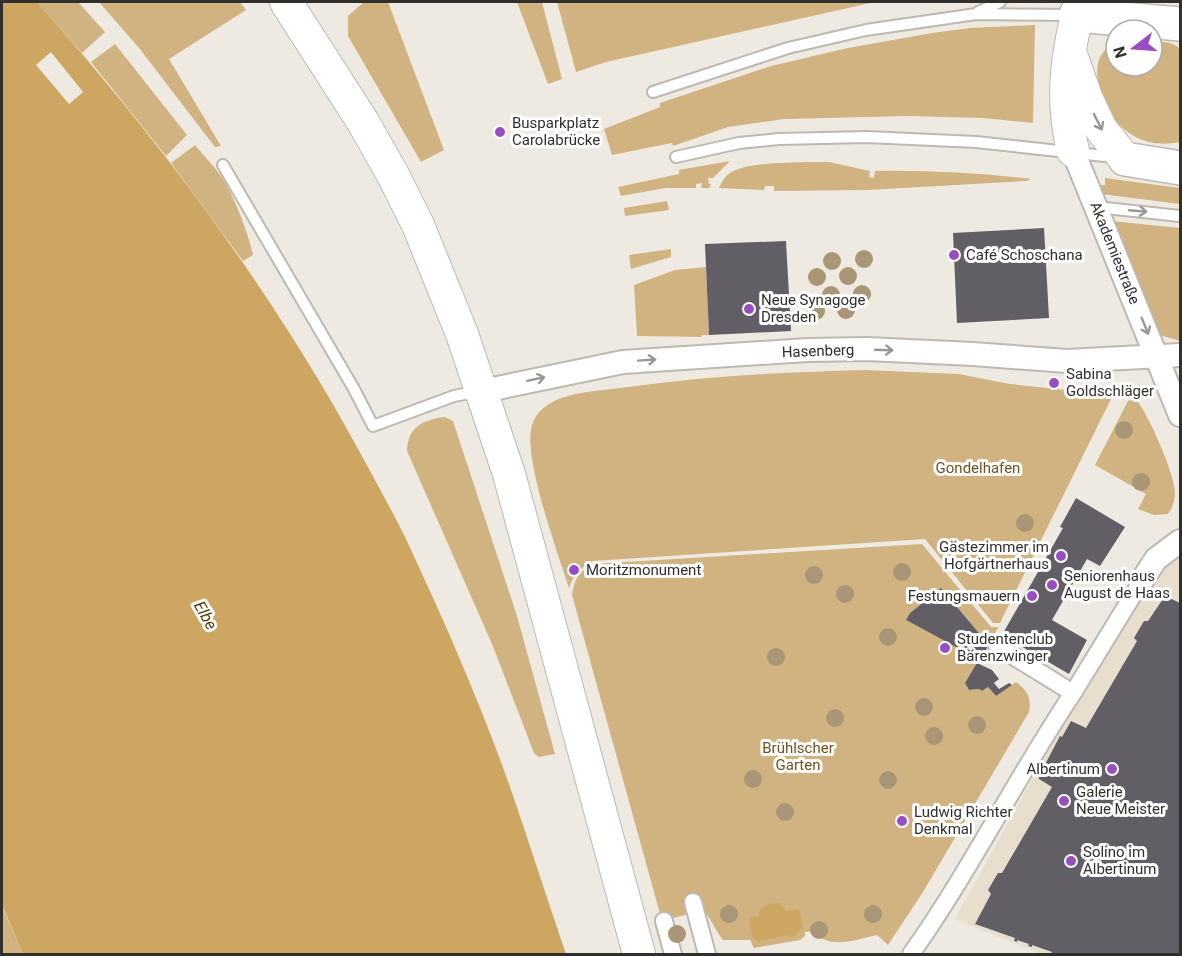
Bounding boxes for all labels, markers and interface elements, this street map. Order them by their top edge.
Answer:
north arrow [1104,18,1164,78]
text: N [1109,44,1131,60]
one-way arrow [1092,113,1104,130]
place label: Busparkplatz Carolabrücke [512,114,600,149]
marker: Busparkplatz Carolabrücke [493,125,507,139]
street label: Akademiestraße [1086,199,1144,307]
one-way arrow [1128,205,1147,216]
place label: Café Schoschana [966,246,1083,264]
marker: Café Schoschana [947,248,961,262]
place label: Neue Synagoge Dresden [761,291,865,326]
marker: Neue Synagoge Dresden [742,302,756,316]
one-way arrow [1140,316,1151,335]
street label: Hasenberg [781,341,855,361]
one-way arrow [873,345,893,356]
one-way arrow [637,355,657,366]
place label: Sabina Goldschläger [1066,365,1154,400]
one-way arrow [526,373,545,384]
marker: Sabina Goldschläger [1047,376,1061,390]
park label: Gondelhafen [936,459,1020,477]
place label: Gästezimmer im Hofgärtnerhaus [939,538,1049,573]
marker: Gästezimmer im Hofgärtnerhaus [1054,549,1068,563]
place label: Moritzmonument [586,561,701,579]
marker: Moritzmonument [567,563,581,577]
place label: Seniorenhaus August de Haas [1064,567,1170,602]
marker: Seniorenhaus August de Haas [1045,578,1059,592]
place label: Festungsmauern [908,587,1020,605]
marker: Festungsmauern [1025,589,1039,603]
water label: Elbe [190,598,221,633]
place label: Studentenclub Bärenzwinger [957,630,1053,665]
marker: Studentenclub Bärenzwinger [938,641,952,655]
park label: Brühlscher Garten [762,739,834,774]
place label: Albertinum [1026,760,1100,778]
marker: Albertinum [1105,762,1119,776]
place label: Galerie Neue Meister [1076,783,1165,818]
marker: Galerie Neue Meister [1057,794,1071,808]
place label: Ludwig Richter Denkmal [914,803,1013,838]
marker: Ludwig Richter Denkmal [895,814,909,828]
place label: Solino im Albertinum [1083,843,1157,878]
marker: Solino im Albertinum [1064,854,1078,868]

